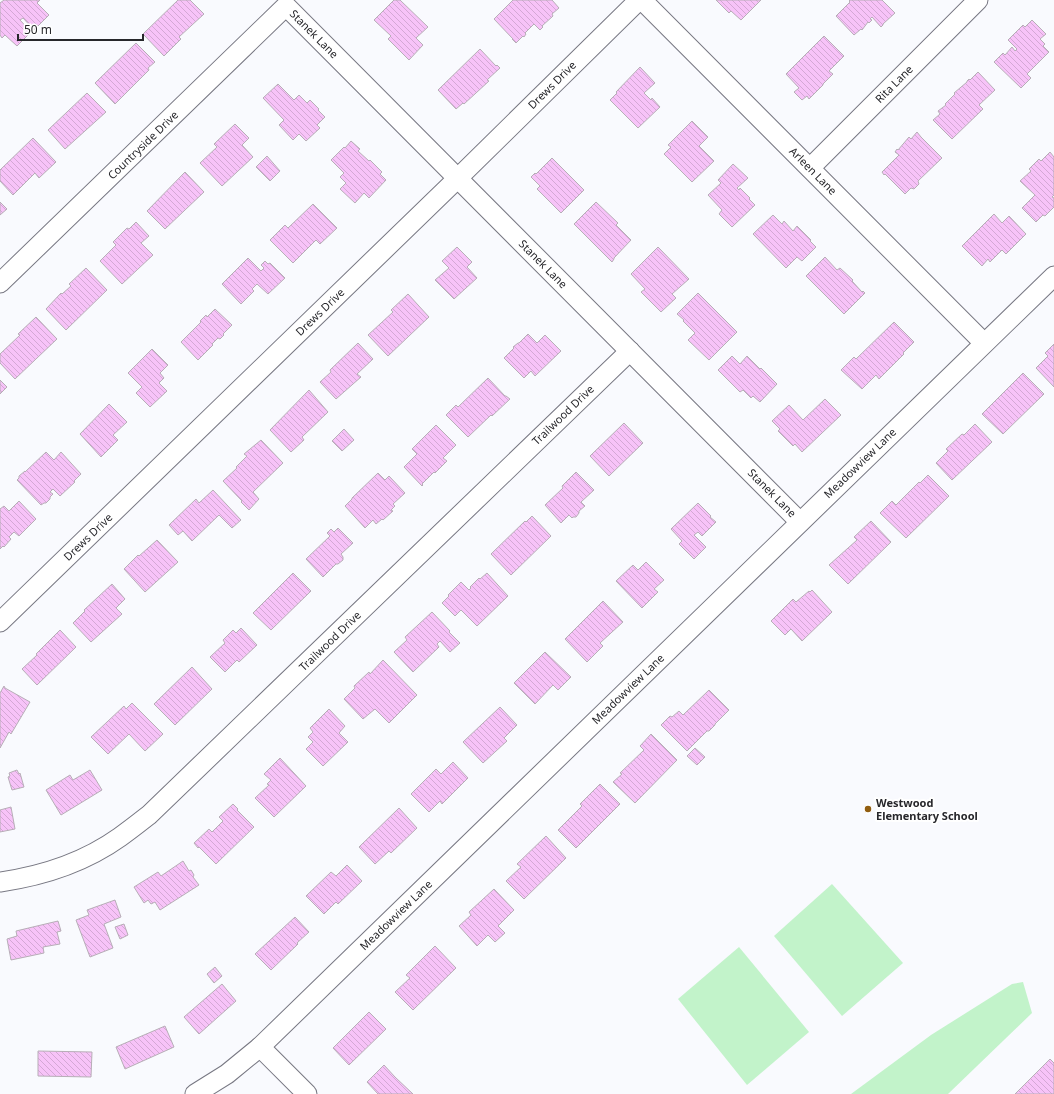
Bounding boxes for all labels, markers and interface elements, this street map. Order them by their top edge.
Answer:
street label: Stanek Lane [287,6,342,61]
scale bar [18,16,143,42]
text: 50 m [24,21,52,38]
street label: Drews Drive [524,57,579,112]
street label: Rita Lane [872,62,916,106]
street label: Countryside Drive [104,107,181,182]
street label: Arleen Lane [786,144,840,198]
street label: Stanek Lane [516,236,571,291]
street label: Drews Drive [292,285,347,339]
street label: Trailwood Drive [528,381,597,448]
street label: Meadowview Lane [820,424,899,501]
street label: Stanek Lane [745,465,800,520]
street label: Drews Drive [60,510,115,564]
street label: Trailwood Drive [295,607,364,674]
street label: Meadowview Lane [588,650,667,727]
place label: Westwood Elementary School [876,795,978,823]
marker: Westwood Elementary School [863,804,873,814]
street label: Meadowview Lane [356,876,435,953]

